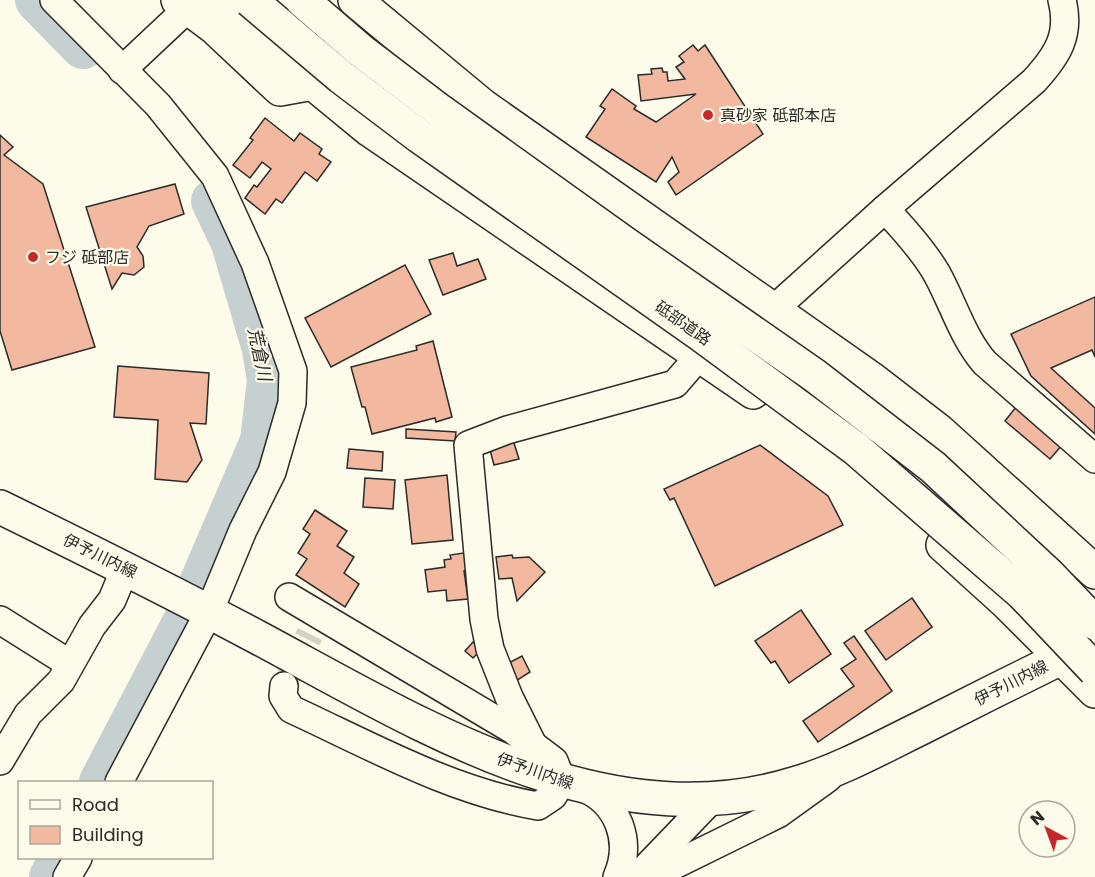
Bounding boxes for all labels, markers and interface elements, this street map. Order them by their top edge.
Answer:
place label: 真砂家 砥部本店 [720,104,836,127]
marker: 真砂家 砥部本店 [701,108,715,122]
place label: フジ 砥部店 [45,246,129,269]
marker: フジ 砥部店 [26,250,40,264]
street label: 砥部道路 [650,295,716,351]
water label: 荒倉川 [242,325,278,385]
street label: 伊予川内線 [59,528,141,584]
street label: 伊予川内線 [970,655,1052,711]
street label: 伊予川内線 [493,747,577,795]
legend [18,781,213,859]
text: Road [72,792,119,817]
north arrow [1017,799,1077,859]
text: N [1025,805,1050,831]
text: Building [72,822,144,847]

